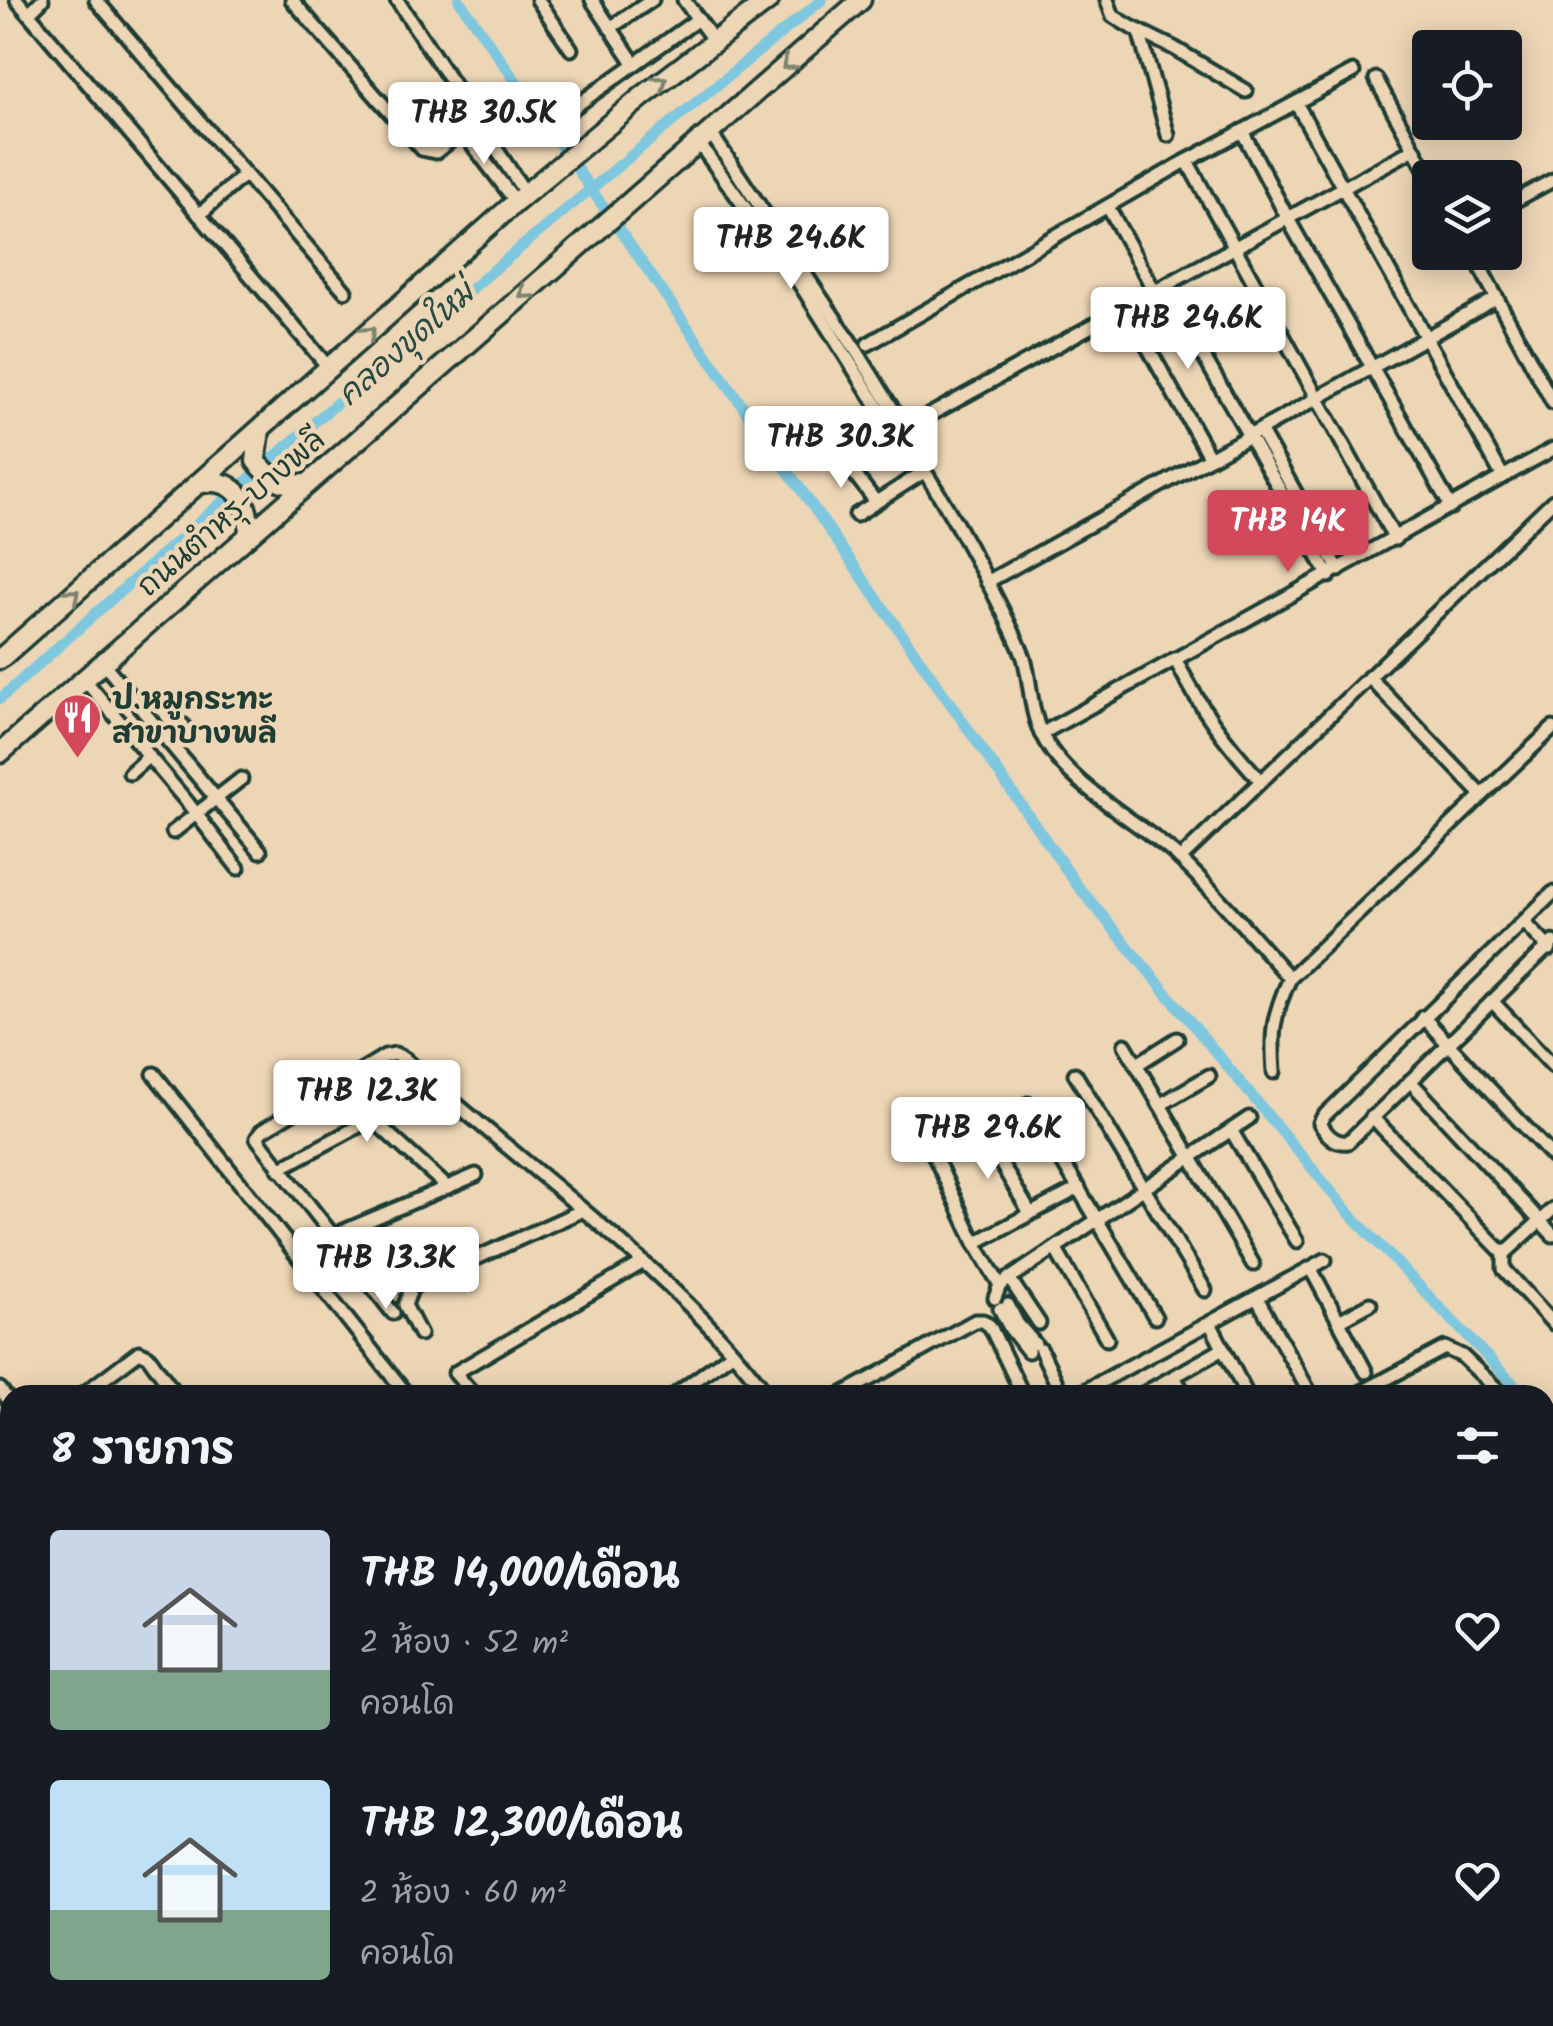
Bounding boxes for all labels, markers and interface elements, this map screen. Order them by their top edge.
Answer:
map controls [1412,30,1522,270]
button: locate [1412,30,1522,140]
one-way arrow [781,52,799,70]
one-way arrow [650,76,668,93]
pin: THB 30.5K [370,82,598,167]
text: THB 30.5K [410,89,558,140]
button: layers [1412,160,1522,270]
pin: THB 24.6K [677,207,905,292]
text: THB 24.6K [716,214,866,265]
water label: คลองขุดใหม่ [326,266,492,420]
one-way arrow [518,281,537,299]
pin: THB 24.6K [1074,287,1302,372]
text: THB 24.6K [1113,294,1263,345]
one-way arrow [357,326,375,344]
pin: THB 30.3K [727,406,955,491]
text: THB 30.3K [767,413,915,464]
street label: ถนนตำหรุ-บางพลี [127,418,337,610]
pin: THB 14K [1196,490,1380,575]
text: THB 14K [1230,497,1346,548]
one-way arrow [61,588,80,606]
place label: ป.หมูกระทะ สาขาบางพลี [112,677,277,759]
restaurant icon: ป.หมูกระทะ สาขาบางพลี [51,692,103,760]
pin: THB 12.3K [253,1060,481,1145]
text: THB 12.3K [295,1067,439,1118]
pin: THB 29.6K [874,1097,1102,1182]
text: THB 29.6K [913,1104,1063,1155]
pin: THB 13.3K [272,1227,500,1312]
text: THB 13.3K [315,1234,457,1285]
text: 8 รายการ [50,1418,234,1485]
icon: filters [1450,1418,1505,1473]
text: THB 14,000/เดือน [360,1542,680,1609]
icon: home [130,1570,250,1690]
icon: heart [1450,1603,1505,1658]
text: 2 ห้อง · 52 m² [360,1619,568,1670]
text: คอนโด [360,1680,454,1731]
text: THB 12,300/เดือน [360,1792,683,1859]
icon: home [130,1820,250,1940]
icon: heart [1450,1853,1505,1908]
text: 2 ห้อง · 60 m² [360,1869,566,1920]
text: คอนโด [360,1930,454,1981]

